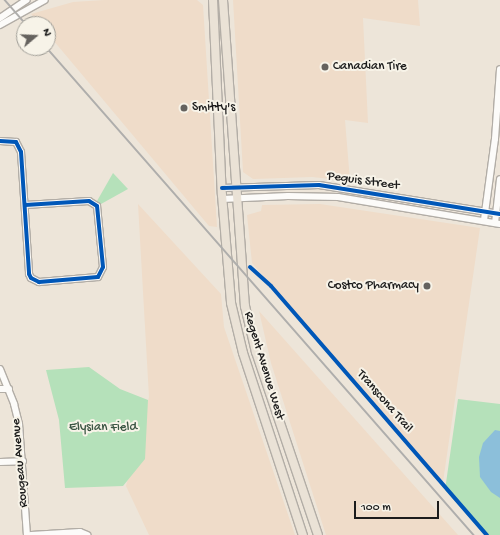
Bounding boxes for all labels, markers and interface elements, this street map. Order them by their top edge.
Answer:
north arrow [16,16,56,56]
text: N [40,27,53,38]
place label: Canadian Tire [333,59,407,75]
marker: Canadian Tire [320,62,330,72]
place label: Smitty's [192,100,235,116]
marker: Smitty's [179,103,189,113]
street label: Peguis Street [326,169,400,195]
place label: Costco Pharmacy [328,278,419,294]
marker: Costco Pharmacy [422,281,432,291]
street label: Regent Avenue West [239,310,287,422]
street label: Transcona Trail [353,367,415,437]
street label: Rougeau Avenue [9,418,33,508]
park label: Elysian Field [69,420,137,436]
scale bar [356,493,441,519]
text: 100 m [361,501,391,515]

